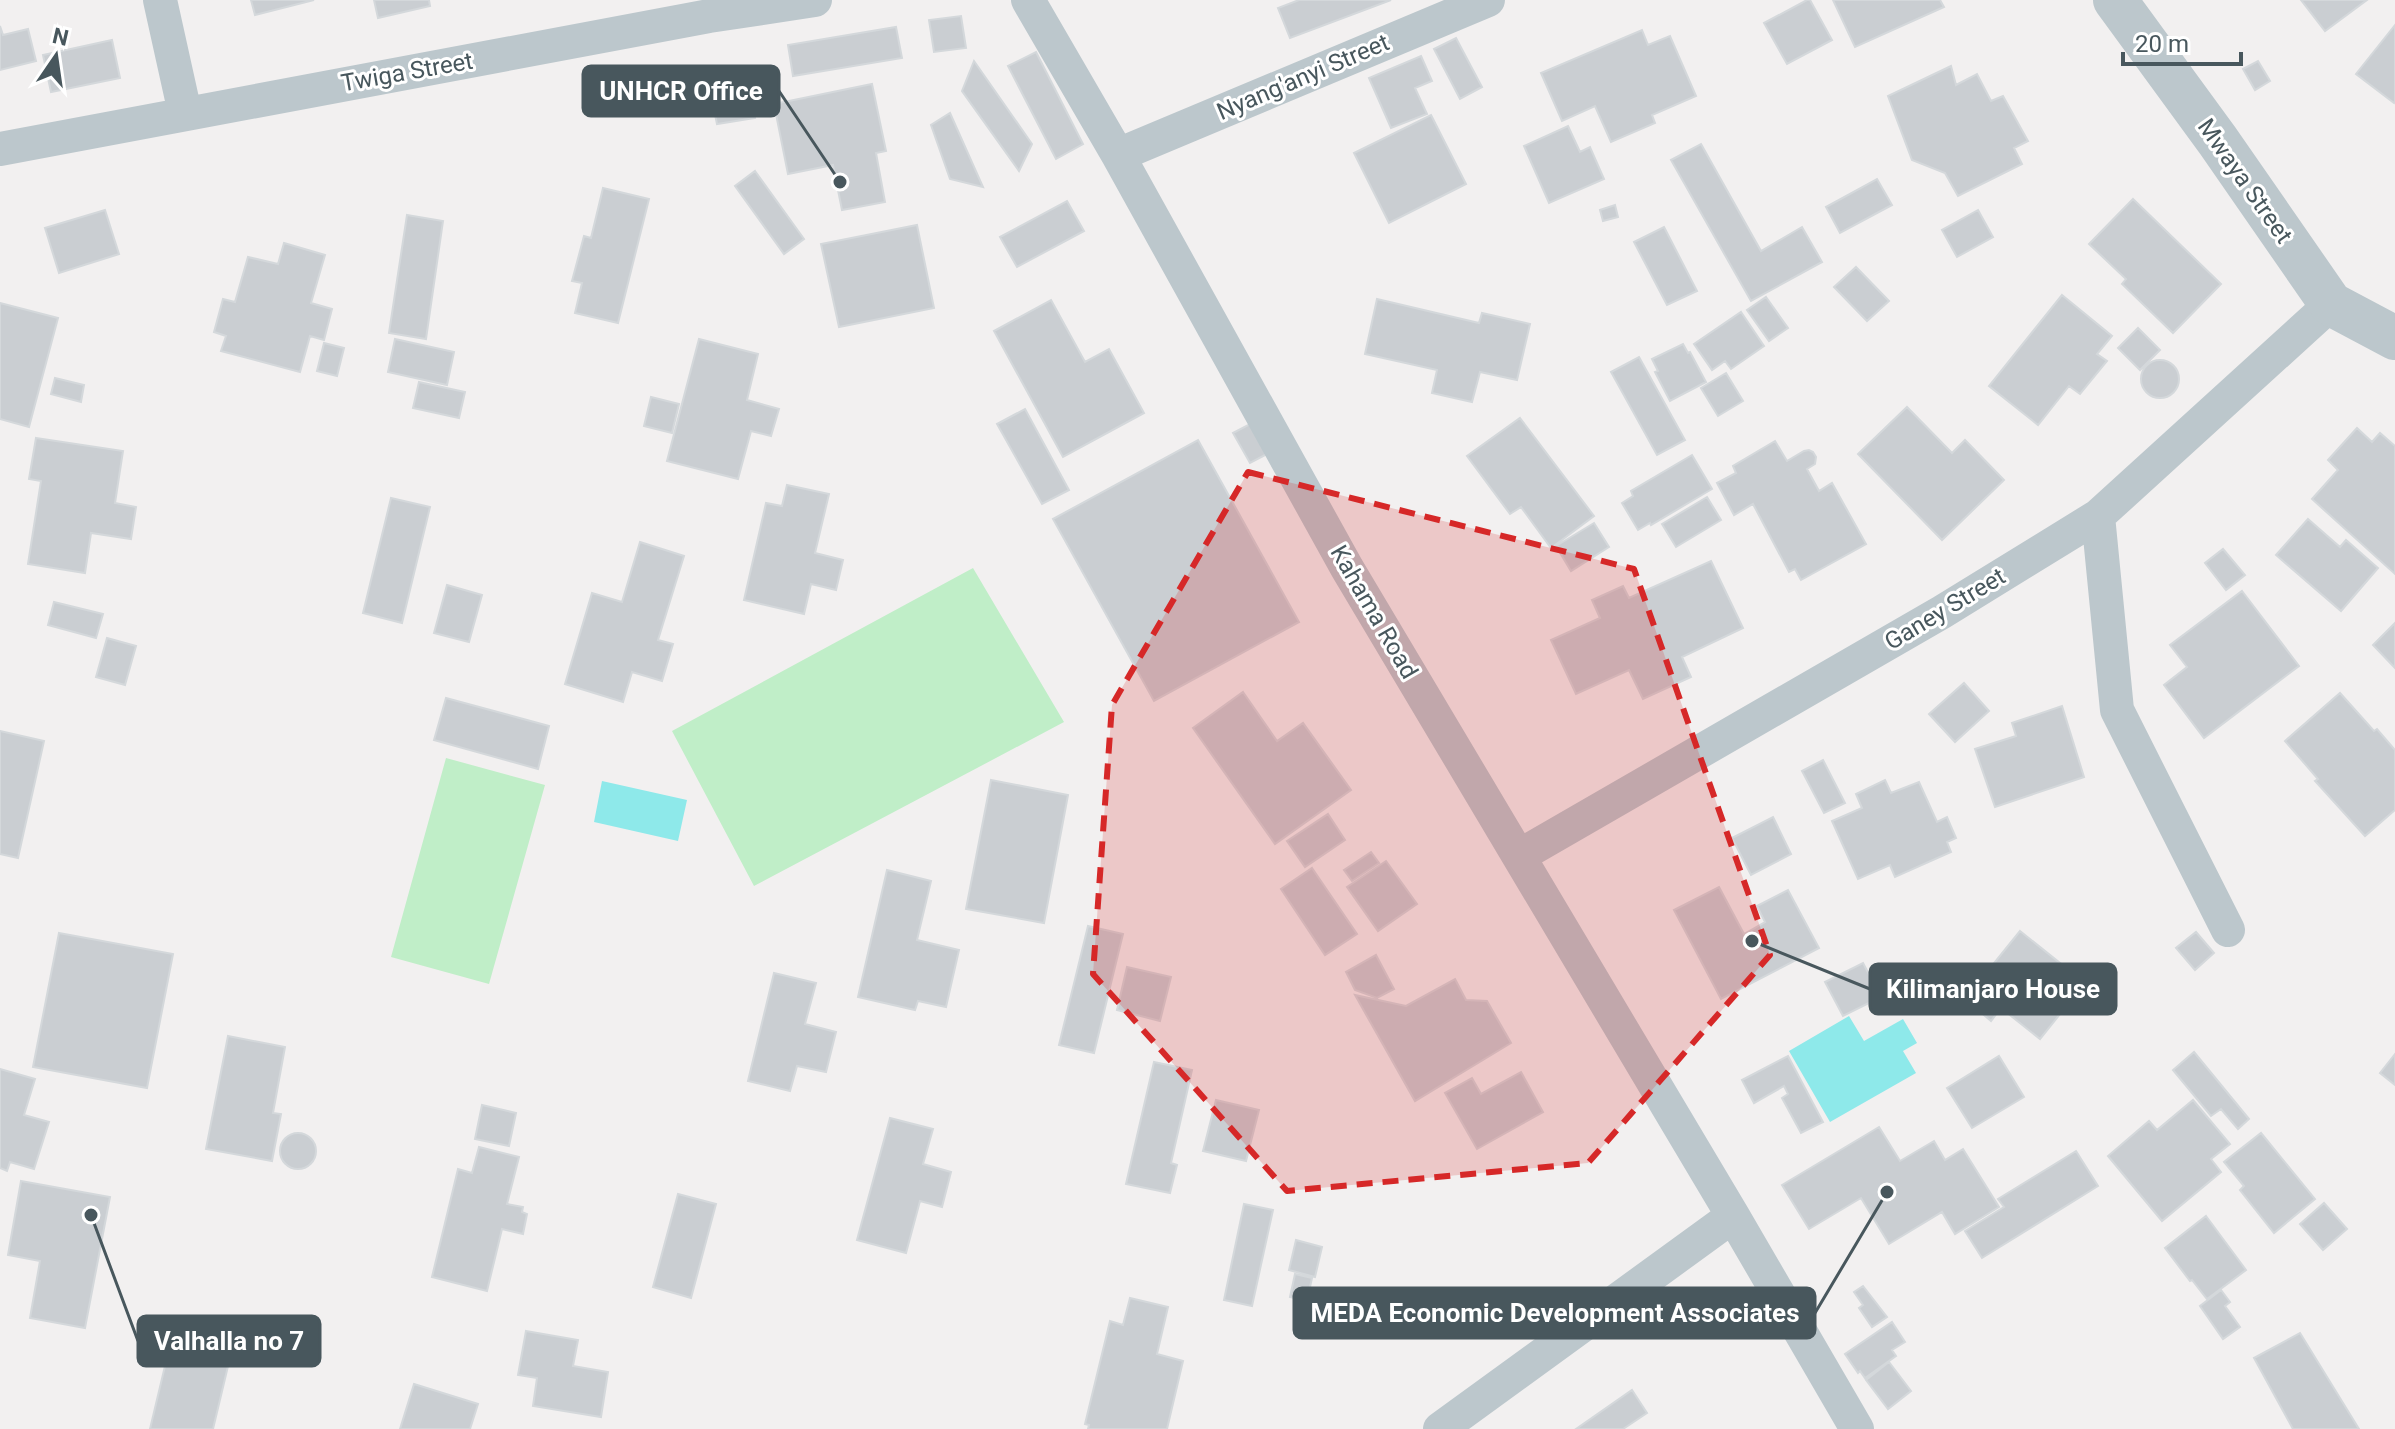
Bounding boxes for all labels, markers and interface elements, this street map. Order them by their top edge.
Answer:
north arrow [16,16,96,96]
scale bar [2123,16,2241,66]
text: N [50,23,71,51]
street label: Nyang'anyi Street [1213,28,1394,126]
text: 20 m [2135,30,2189,58]
street label: Twiga Street [339,47,475,97]
callout: UNHCR Office [583,66,779,116]
text: UNHCR Office [599,76,763,106]
street label: Mwaya Street [2192,113,2298,249]
street label: Kahama Road [1324,540,1424,684]
street label: Ganey Street [1880,562,2011,656]
callout: Kilimanjaro House [1870,964,2116,1014]
text: Kilimanjaro House [1886,974,2100,1004]
callout: MEDA Economic Development Associates [1294,1288,1815,1338]
text: MEDA Economic Development Associates [1311,1298,1800,1328]
callout: Valhalla no 7 [138,1316,320,1366]
text: Valhalla no 7 [154,1326,304,1356]

